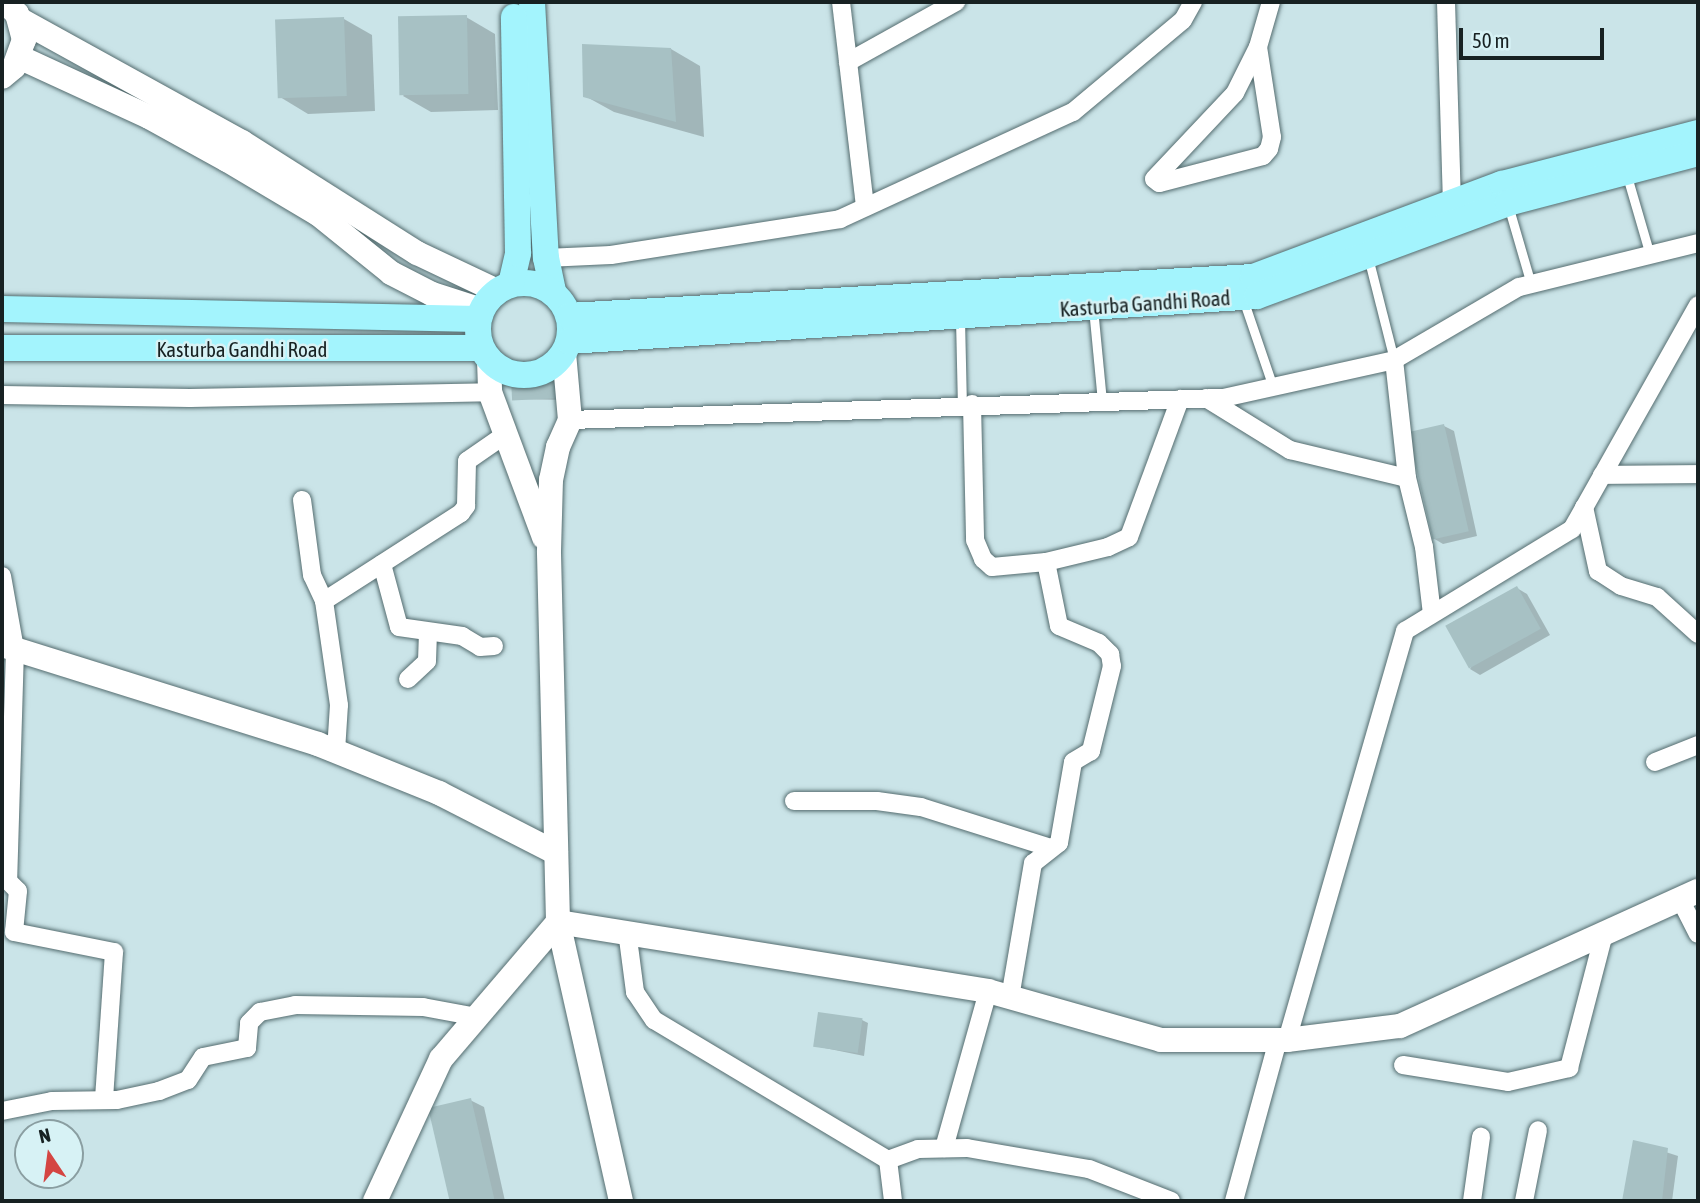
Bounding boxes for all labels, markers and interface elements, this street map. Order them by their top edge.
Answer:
scale bar [1462,14,1607,58]
text: 50 m [1472,28,1510,52]
street label: Kasturba Gandhi Road [1059,284,1231,322]
street label: Kasturba Gandhi Road [156,336,328,362]
north arrow [14,1119,84,1189]
text: N [37,1124,53,1147]

